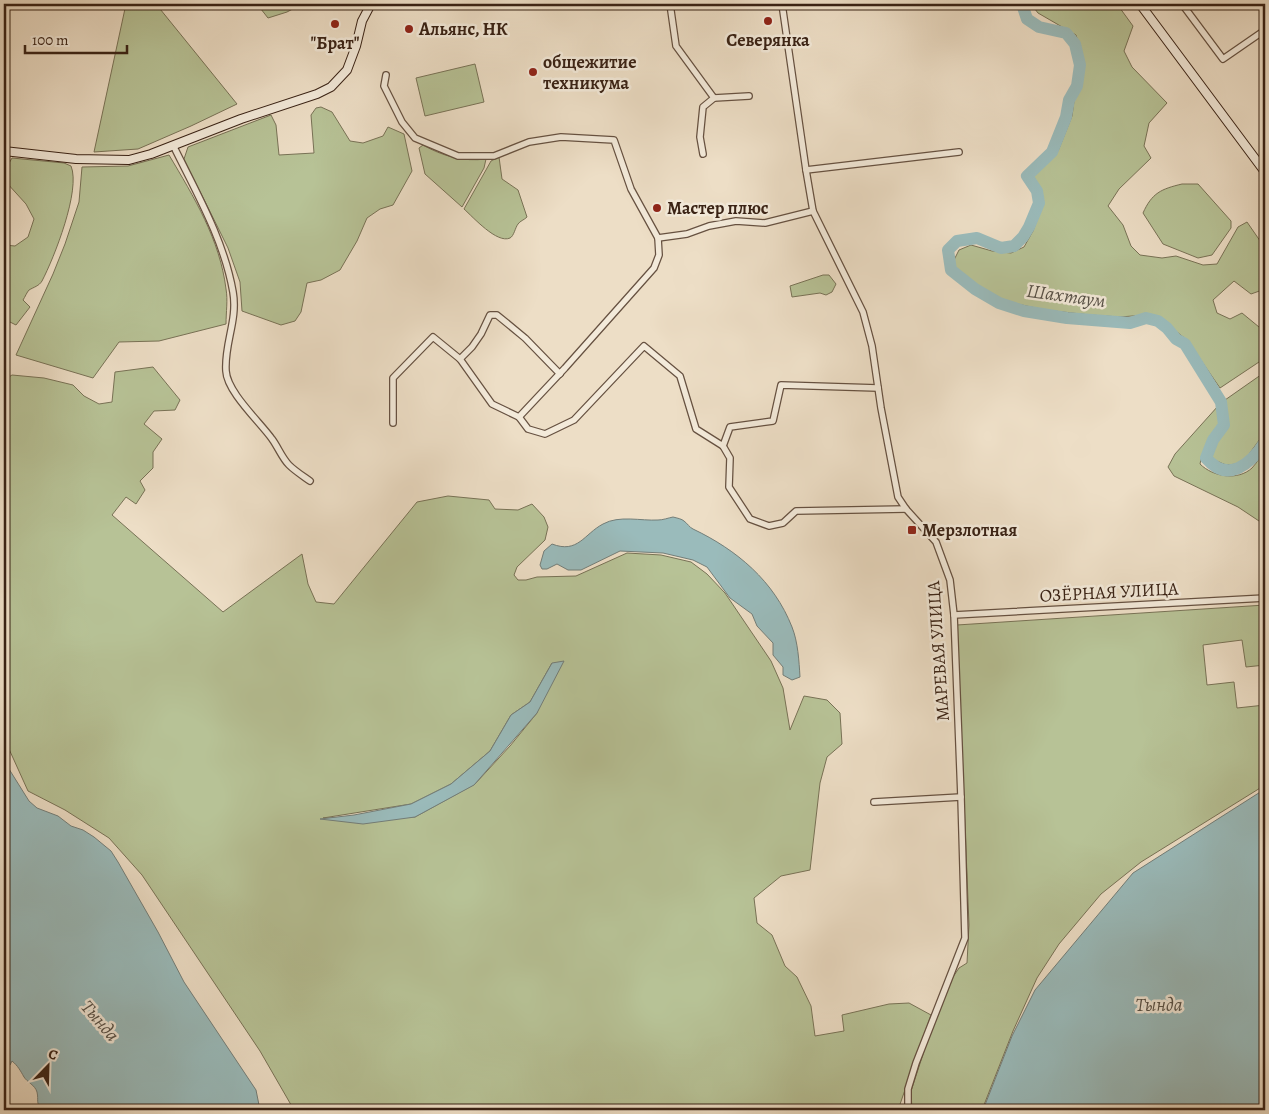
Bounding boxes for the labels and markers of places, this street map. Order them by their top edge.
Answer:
marker: Северянка [762,15,774,27]
place label: Альянс, НК [418,17,508,41]
marker: "Брат" [329,18,341,30]
marker: Альянс, НК [403,23,415,35]
place label: Северянка [726,28,810,52]
place label: "Брат" [310,31,360,55]
place label: общежитие техникума [543,50,637,95]
marker: общежитие техникума [527,66,539,78]
place label: Мастер плюс [667,196,769,220]
marker: Мастер плюс [651,202,663,214]
place label: Мерзлотная [922,518,1017,542]
marker: Мерзлотная [906,524,918,536]

